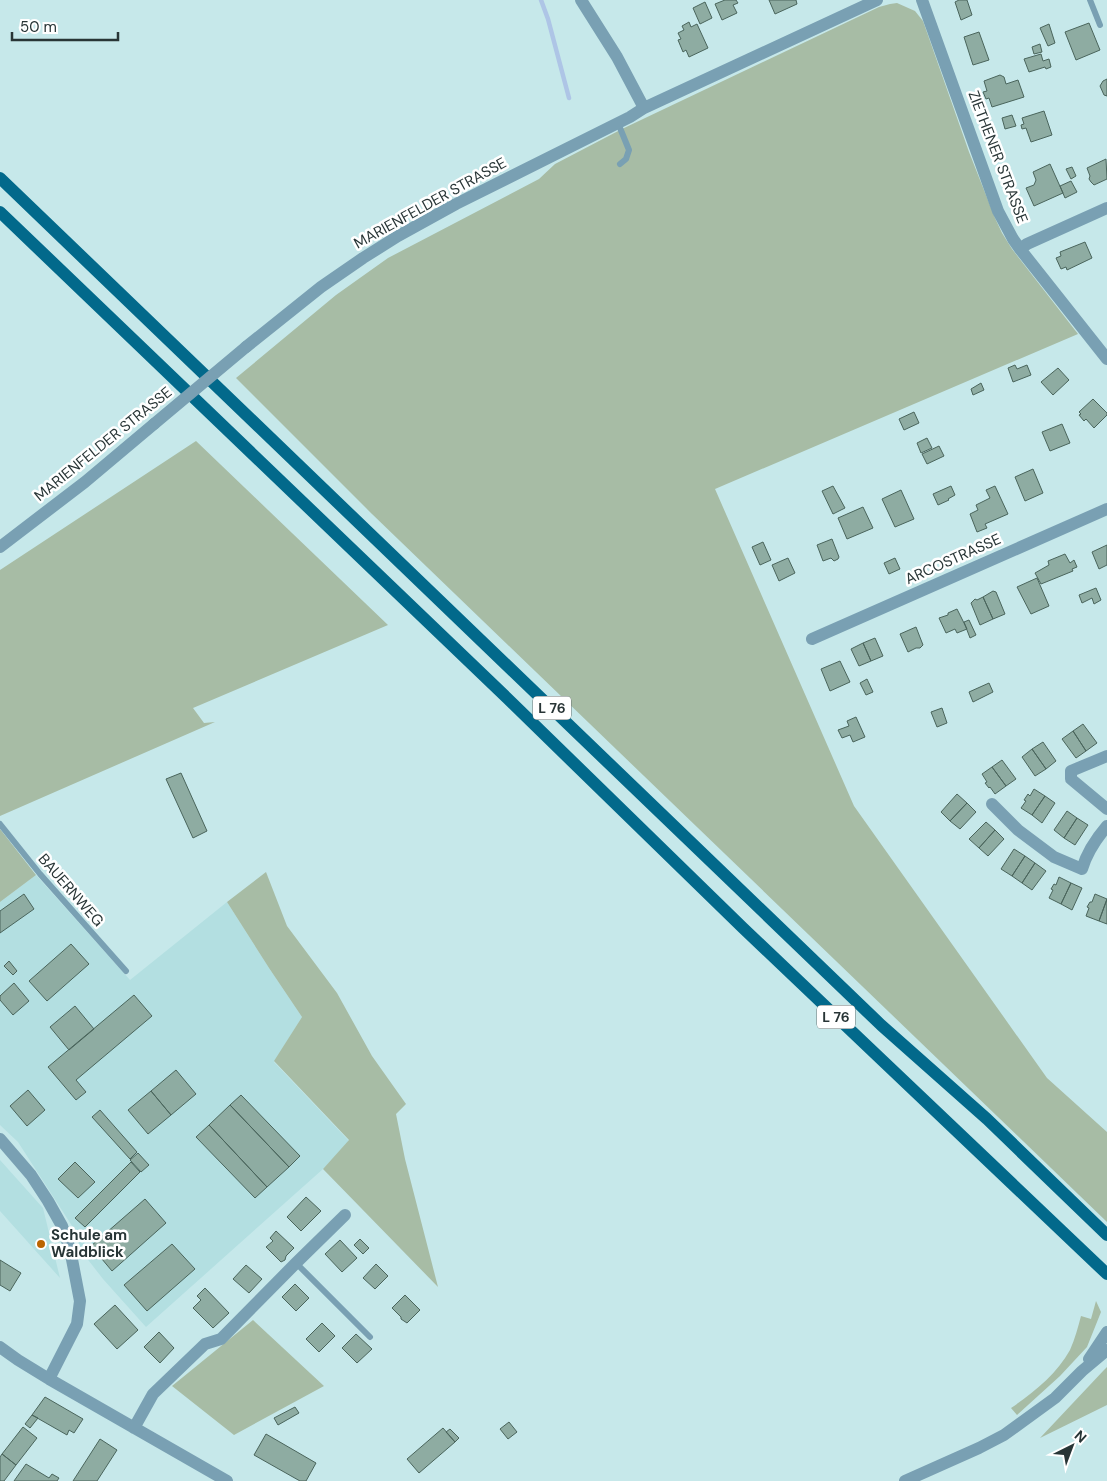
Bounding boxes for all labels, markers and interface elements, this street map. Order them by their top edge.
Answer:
scale bar [12,10,119,42]
text: 50 m [20,17,57,37]
street label: ZIETHENER STRASSE [963,88,1033,226]
street label: MARIENFELDER STRASSE [350,153,510,253]
street label: MARIENFELDER STRASSE [30,382,176,506]
street label: ARCOSTRASSE [902,529,1004,589]
road number: L 76 [533,696,571,720]
street label: BAUERNWEG [34,849,108,931]
road number: L 76 [817,1006,855,1028]
place label: Schule am Waldblick [51,1225,127,1262]
marker: Schule am Waldblick [35,1238,47,1250]
north arrow [1047,1421,1097,1471]
text: N [1071,1426,1091,1446]

